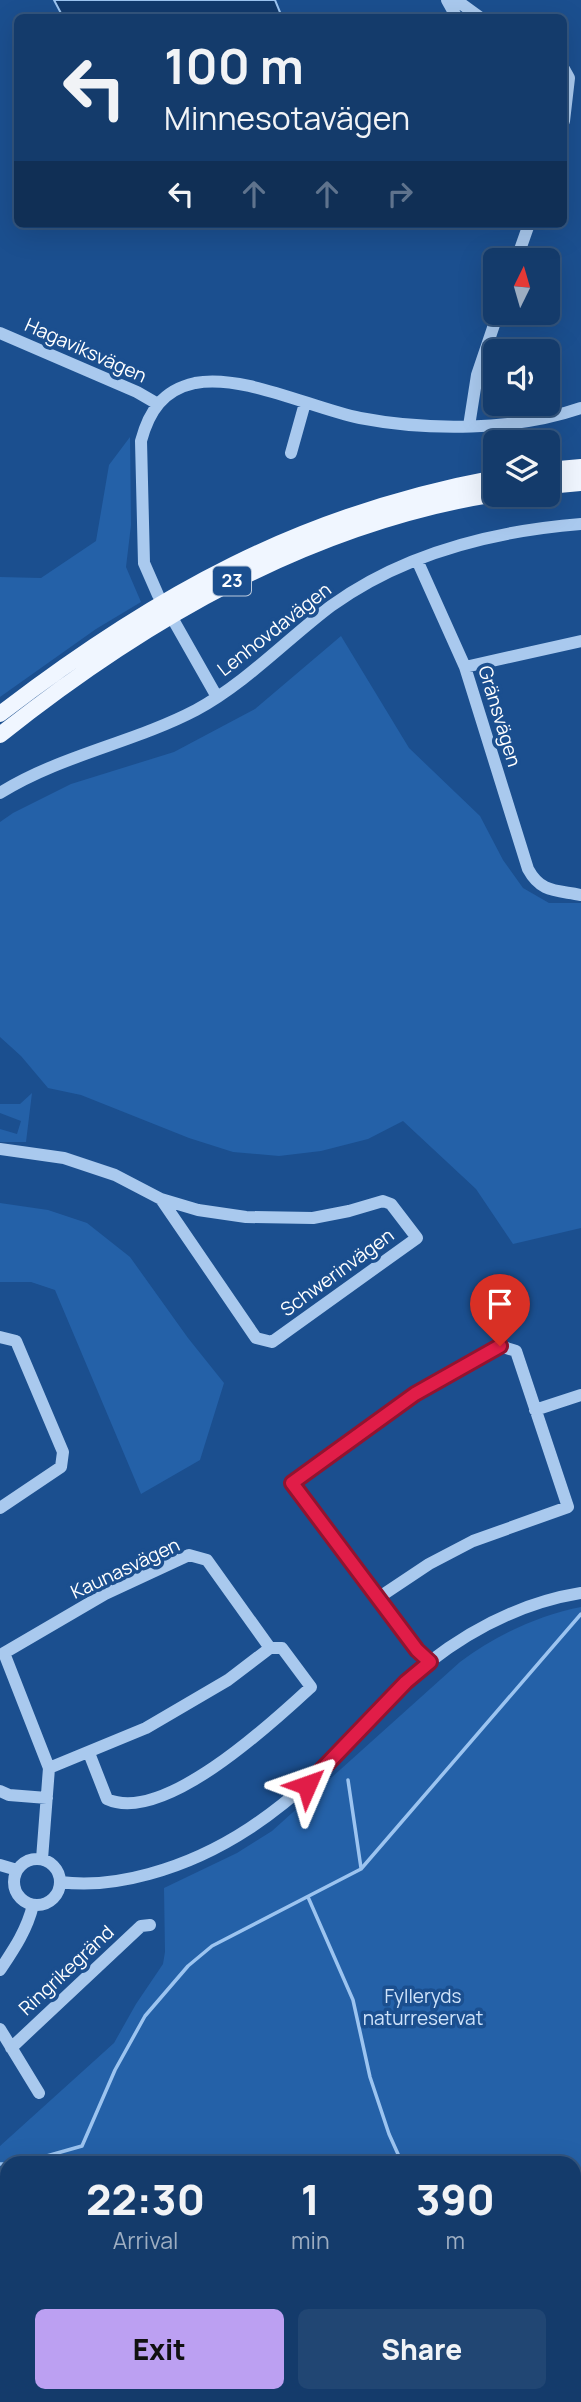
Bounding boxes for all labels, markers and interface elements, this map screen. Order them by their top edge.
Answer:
text: 100 m [164,32,304,99]
icon: left [49,42,140,133]
text: Minnesotavägen [164,96,410,140]
icon: left [162,175,200,213]
icon: ahead [235,175,273,213]
icon: ahead [308,175,346,213]
icon: right [381,175,419,213]
north arrow [483,248,560,326]
map controls [483,248,560,507]
street label: Hagaviksvägen [21,312,151,388]
button: sound [483,339,560,416]
button: layers [483,430,560,507]
road number: 23 [213,566,251,596]
street label: Lenhovdavägen [212,576,336,682]
street label: Gränsvägen [472,662,528,770]
street label: Schwerinvägen [275,1222,399,1322]
pin [470,1274,530,1346]
icon: arrive [481,1285,519,1323]
street label: Kaunasvägen [66,1531,184,1605]
position arrow [270,1748,344,1822]
street label: Ringrikegränd [13,1919,119,2021]
park label: Fylleryds naturreservat [363,1983,483,2031]
text: 22:30 [86,2170,205,2228]
text: 1 [301,2170,320,2228]
text: 390 [416,2170,495,2228]
text: Arrival [113,2224,178,2256]
text: min [291,2224,330,2256]
text: m [446,2224,465,2256]
button: Exit [35,2309,284,2389]
button: Share [298,2309,546,2389]

